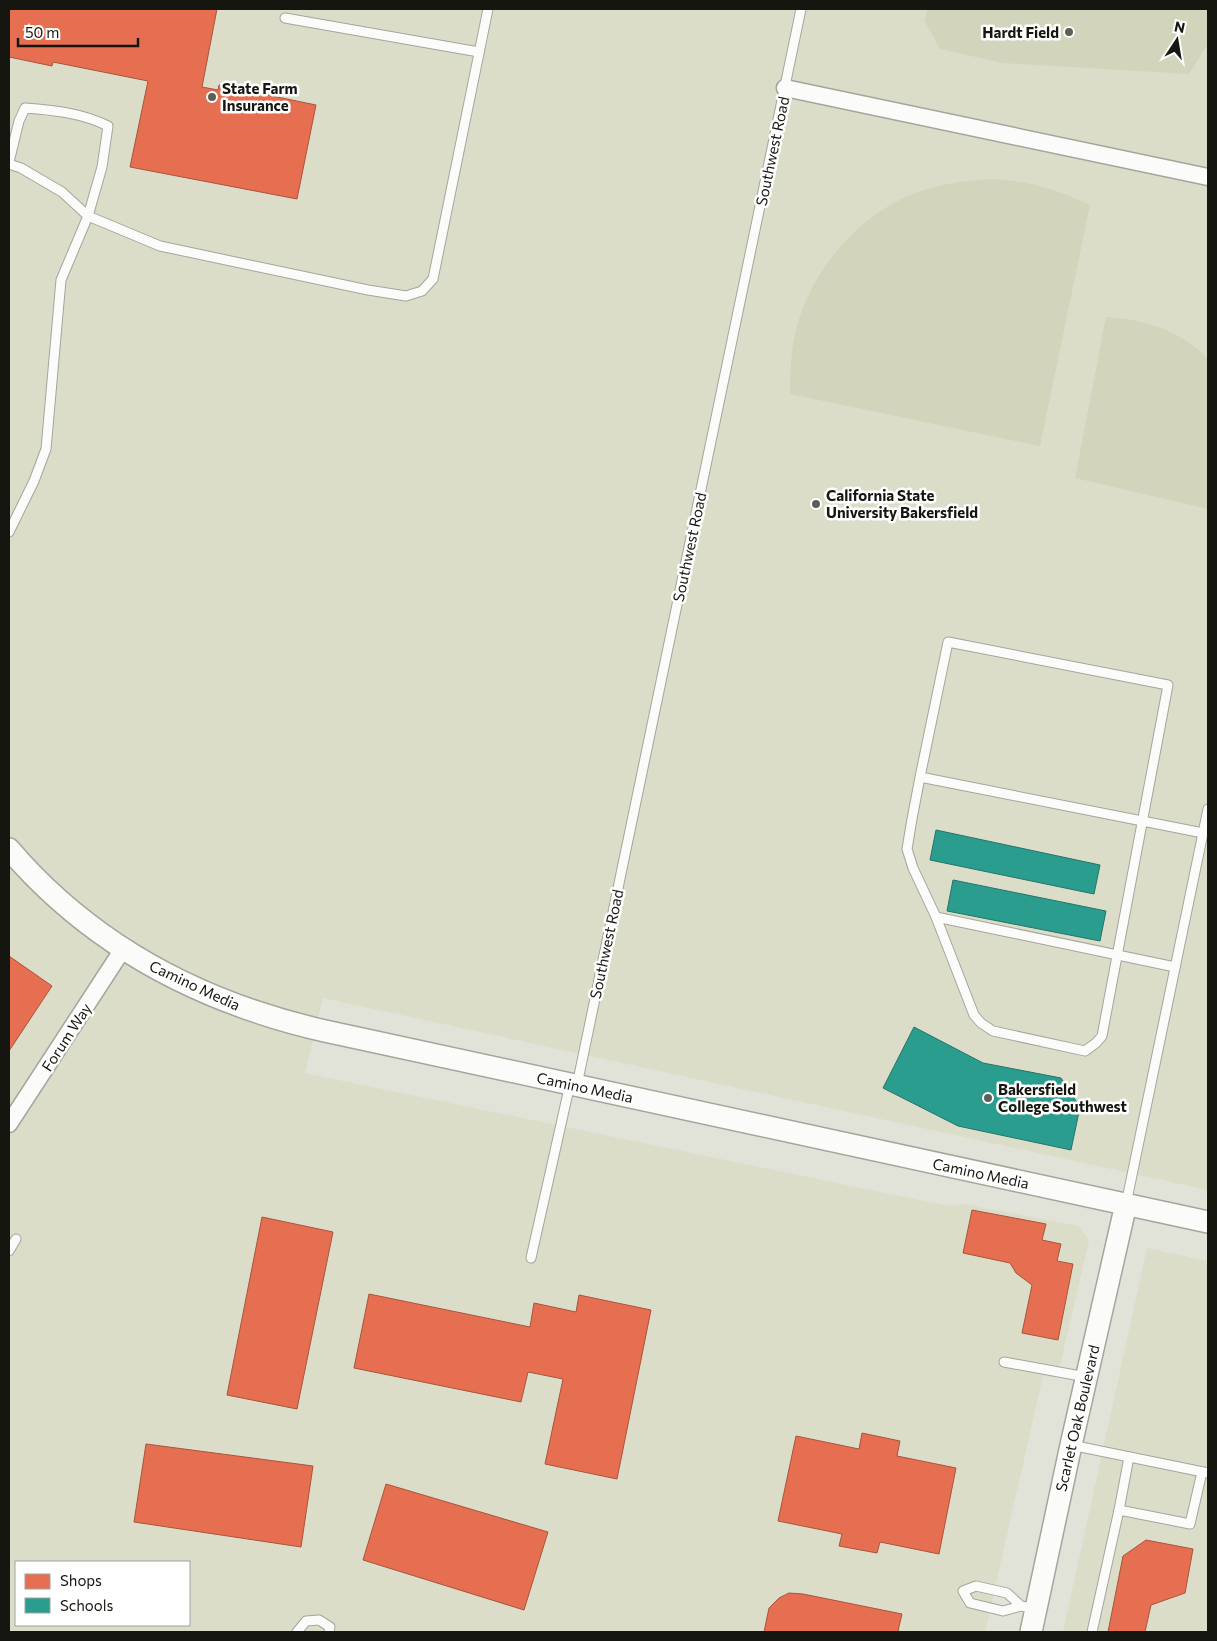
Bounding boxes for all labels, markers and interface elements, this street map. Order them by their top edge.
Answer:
scale bar [18,15,138,47]
north arrow [1152,15,1202,65]
text: N [1173,17,1187,36]
text: 50 m [25,23,59,41]
place label: Hardt Field [982,23,1059,41]
marker: Hardt Field [1063,26,1075,38]
place label: State Farm Insurance [222,79,298,114]
marker: State Farm Insurance [206,91,218,103]
street label: Southwest Road [752,95,792,207]
place label: California State University Bakersfield [826,486,978,521]
street label: Southwest Road [669,491,709,603]
marker: California State University Bakersfield [810,498,822,510]
street label: Southwest Road [586,888,626,1000]
street label: Camino Media [147,956,243,1014]
street label: Forum Way [37,999,95,1074]
street label: Camino Media [535,1068,635,1106]
place label: Bakersfield College Southwest [998,1080,1127,1115]
marker: Bakersfield College Southwest [982,1092,994,1104]
street label: Camino Media [931,1154,1031,1192]
street label: Scarlet Oak Boulevard [1051,1343,1103,1493]
legend [15,1561,190,1626]
text: Shops [60,1571,102,1589]
text: Schools [60,1596,114,1614]

